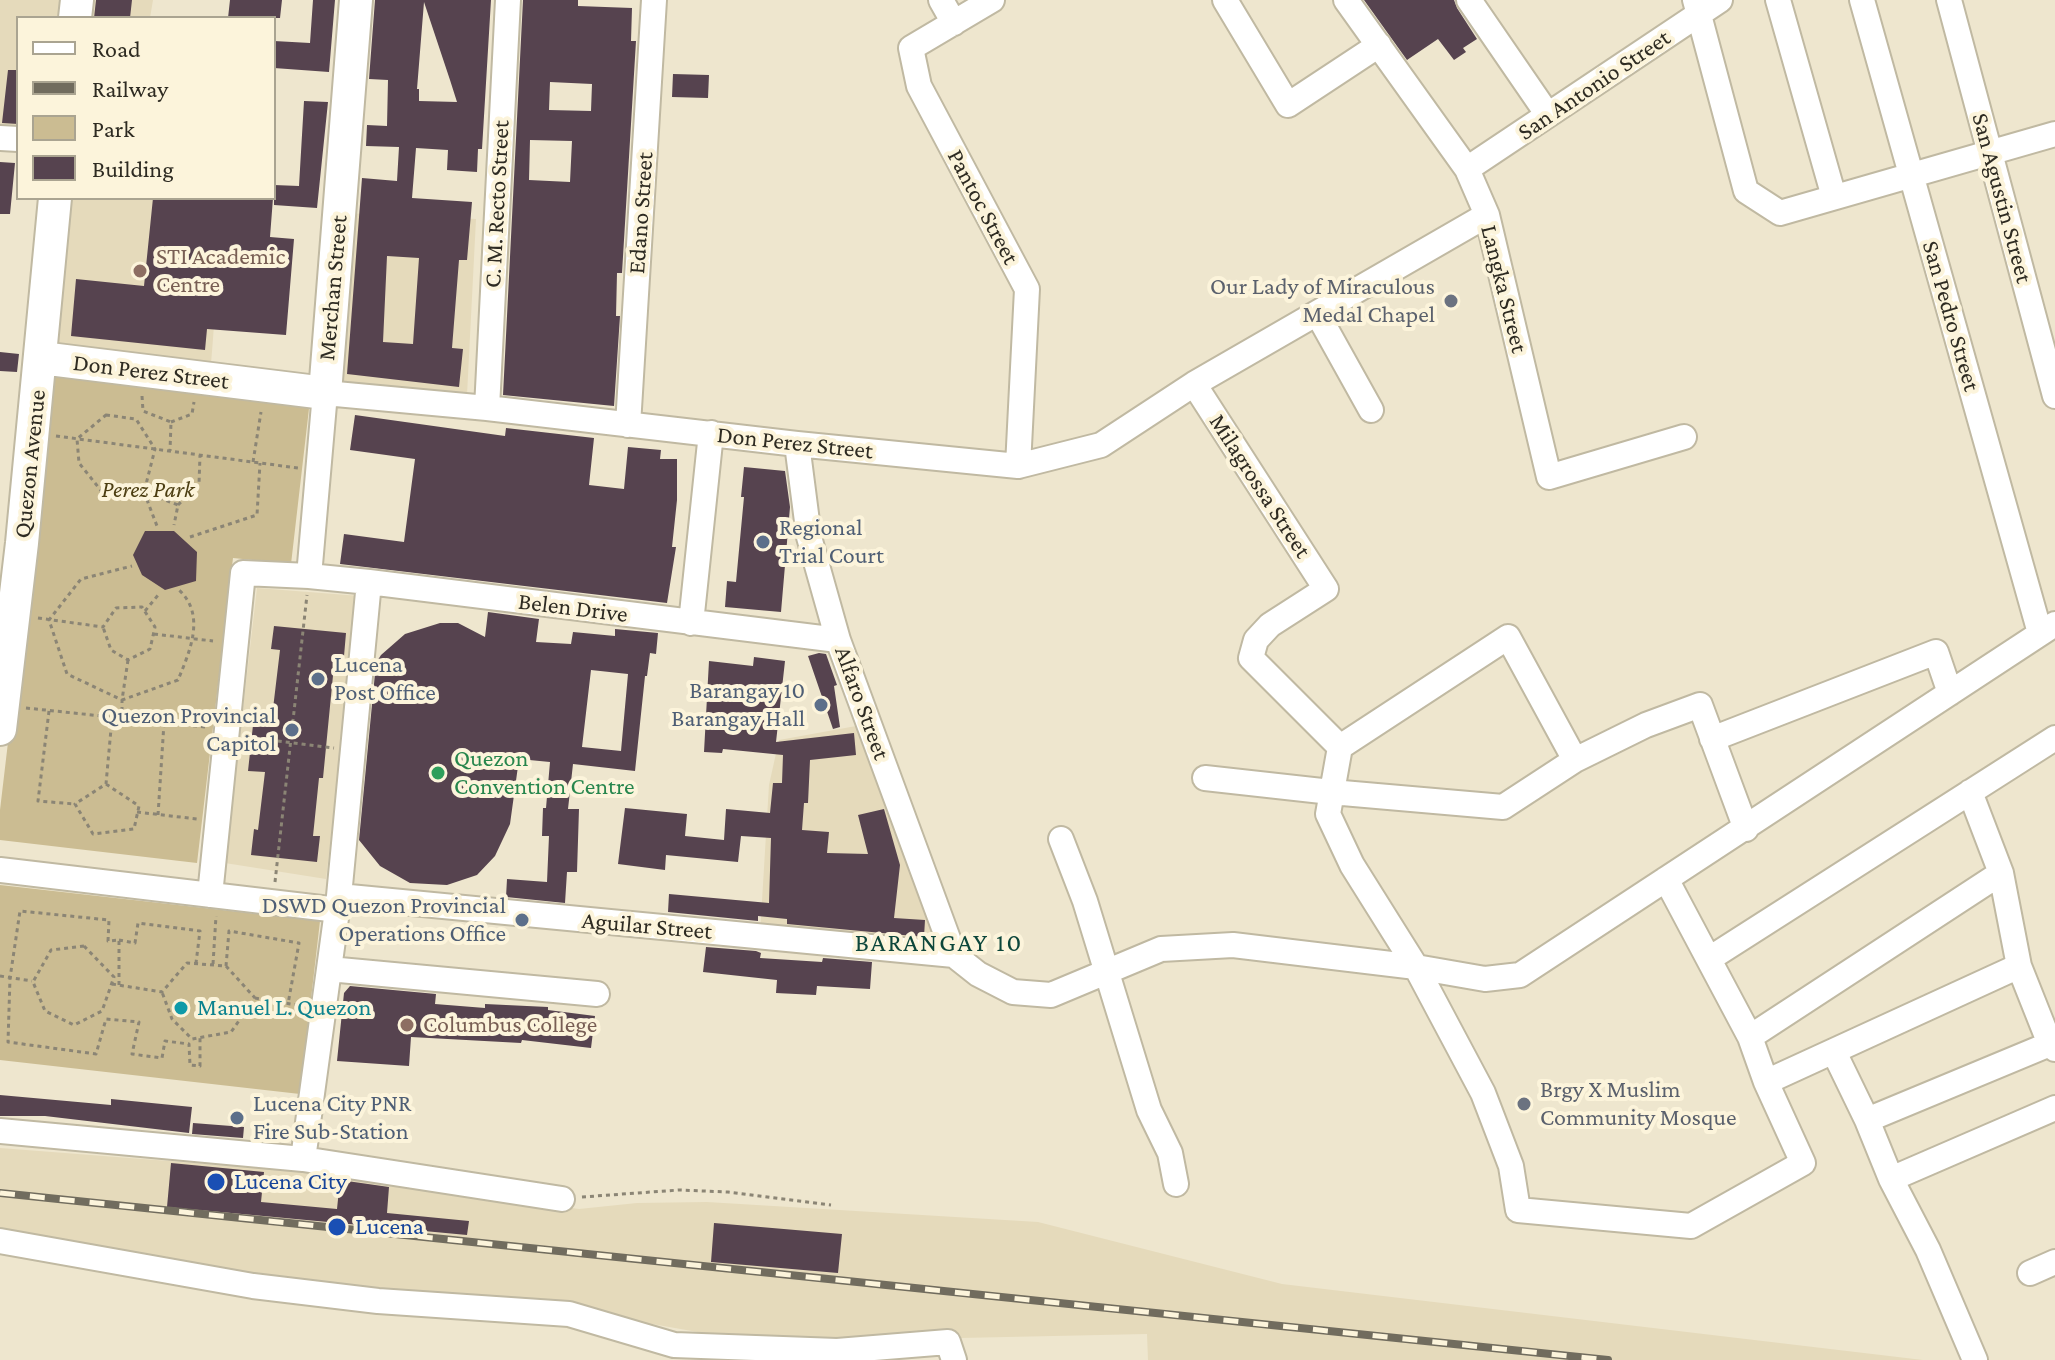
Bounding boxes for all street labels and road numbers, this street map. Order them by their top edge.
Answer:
street label: San Antonio Street [1512,23,1676,147]
street label: San Agustin Street [1965,110,2039,286]
street label: C. M. Recto Street [478,119,516,289]
street label: Pantoc Street [941,145,1025,269]
street label: Edano Street [622,151,660,275]
street label: Merchan Street [312,214,354,362]
street label: Langka Street [1474,222,1534,356]
street label: San Pedro Street [1916,237,1986,395]
street label: Don Perez Street [71,348,231,396]
street label: Quezon Avenue [8,388,52,540]
street label: Milagrossa Street [1203,409,1317,563]
street label: Don Perez Street [715,420,875,466]
street label: Belen Drive [517,587,629,629]
street label: Alfaro Street [828,642,896,764]
street label: Aguilar Street [581,906,713,946]

